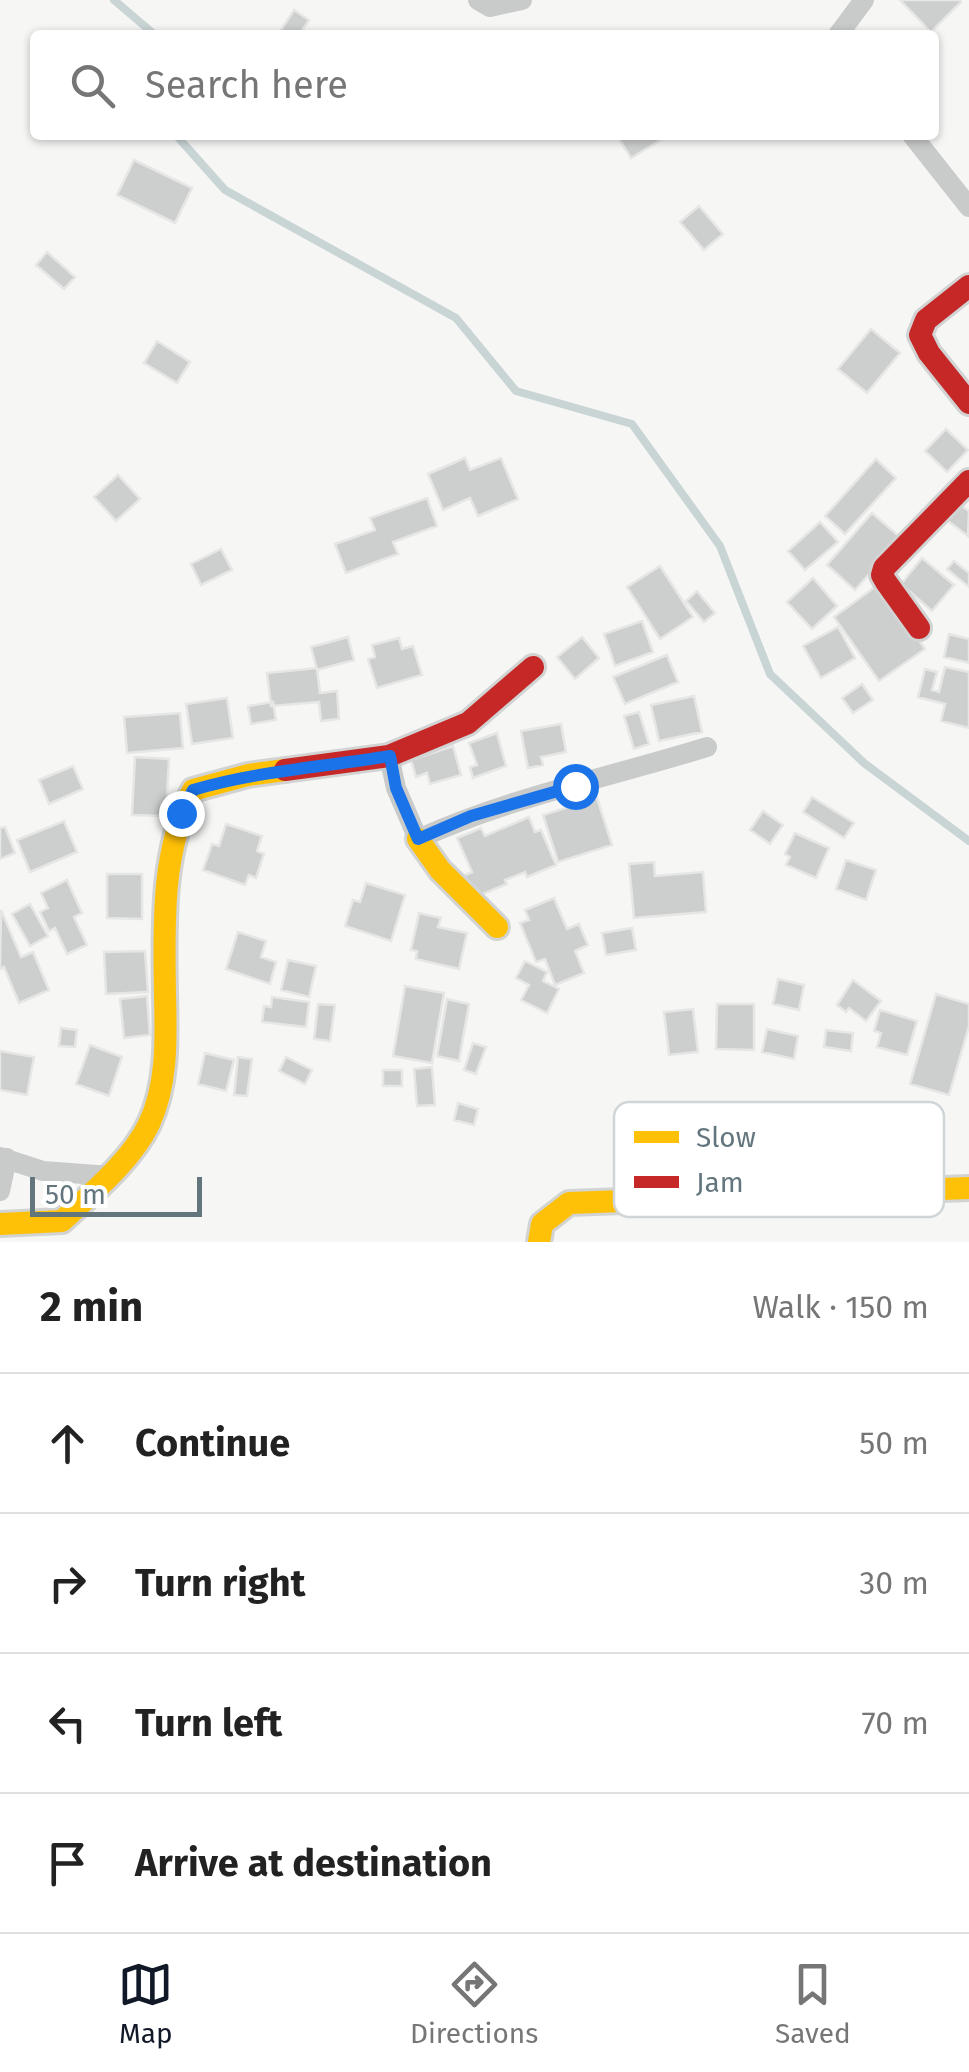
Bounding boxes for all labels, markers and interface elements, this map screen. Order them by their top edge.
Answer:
search box [30,30,939,140]
icon: search [65,58,120,113]
text: Search here [145,62,348,108]
route start [553,764,599,810]
route end [159,791,205,837]
legend [614,1102,944,1217]
text: Slow [696,1121,756,1154]
text: Jam [696,1166,744,1199]
scale bar [30,1172,202,1216]
text: 50 m [45,1178,106,1211]
text: 2 min [40,1282,143,1332]
text: Walk · 150 m [752,1288,929,1326]
icon: ahead [40,1416,95,1471]
text: Continue [135,1420,290,1466]
text: 50 m [859,1424,929,1462]
icon: right [40,1556,95,1611]
text: Turn right [135,1560,305,1606]
text: 30 m [859,1564,929,1602]
icon: left [40,1696,95,1751]
text: Turn left [135,1700,282,1746]
text: 70 m [861,1704,929,1742]
icon: arrive [40,1836,95,1891]
text: Arrive at destination [135,1840,492,1886]
tab: Map [118,1957,173,2050]
tab: Directions [410,1957,538,2050]
tab: Saved [775,1957,851,2050]

